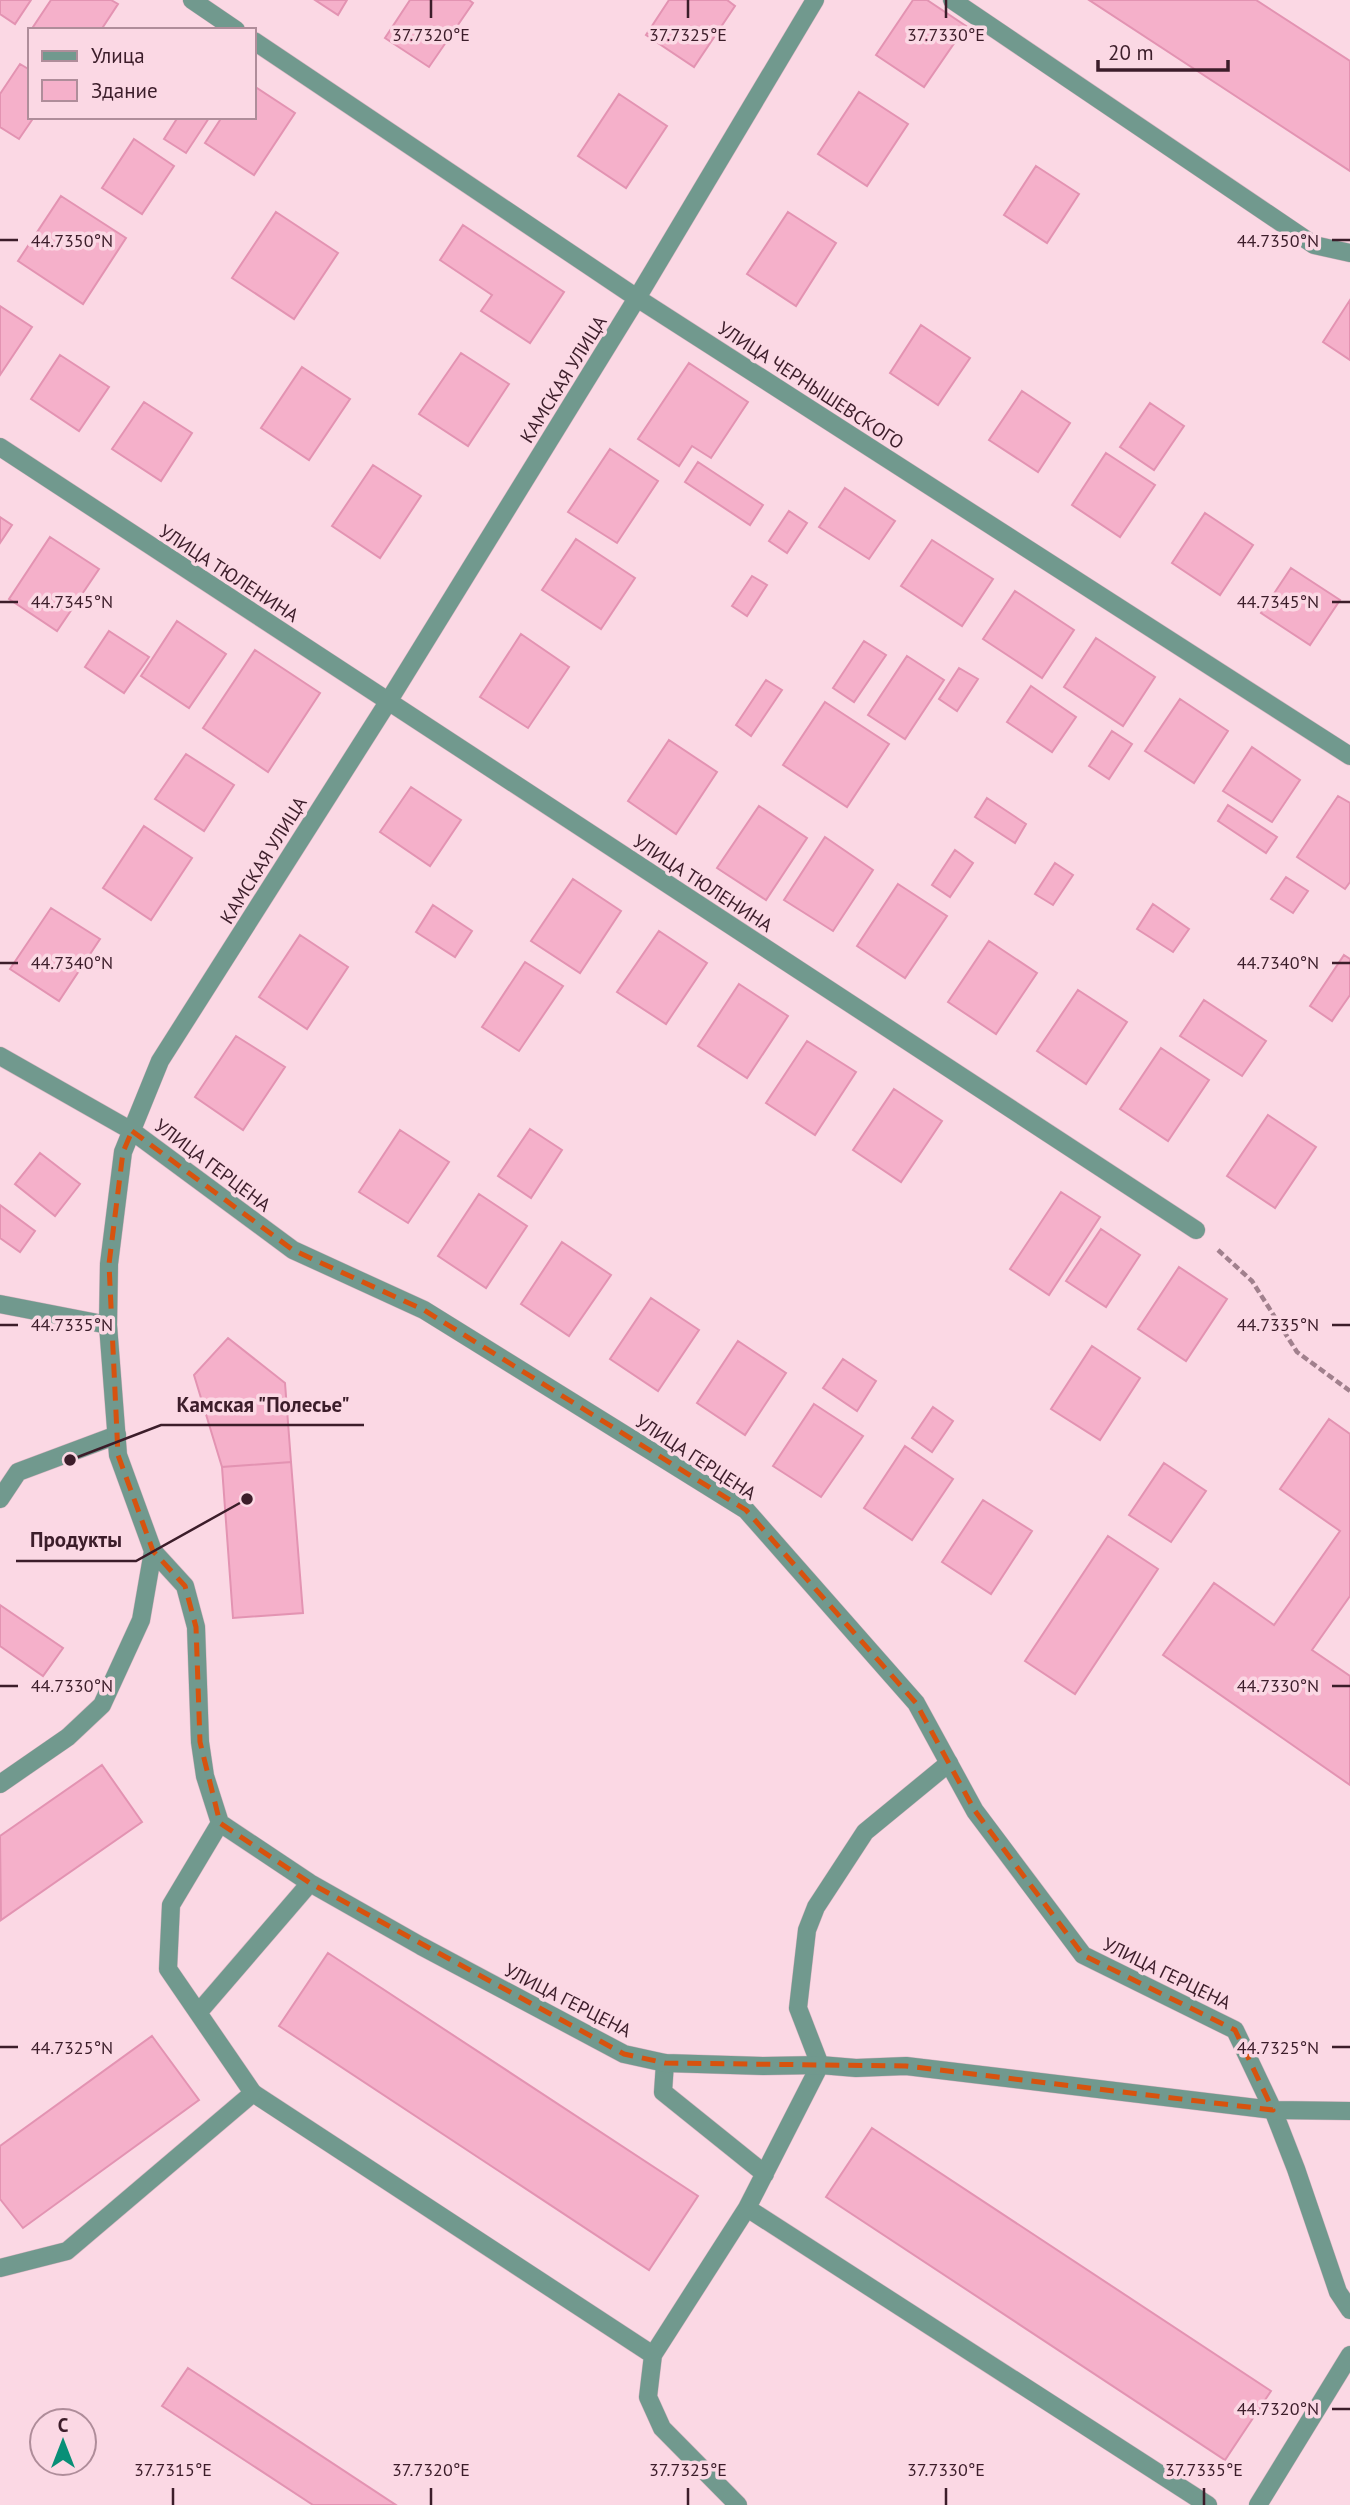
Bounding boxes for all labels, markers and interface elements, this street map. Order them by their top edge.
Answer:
text: 37.7320°E [392,23,470,46]
text: 37.7325°E [649,23,727,46]
text: 37.7330°E [907,23,985,46]
legend [28,28,256,119]
scale bar [1098,28,1228,72]
text: 20 m [1108,39,1154,66]
text: Улица [91,42,145,69]
text: Здание [91,77,158,104]
text: 44.7350°N [31,229,113,252]
text: 44.7350°N [1237,229,1319,252]
street label: КАМСКАЯ УЛИЦА [514,311,612,447]
street label: УЛИЦА ЧЕРНЫШЕВСКОГО [714,316,908,454]
street label: УЛИЦА ТЮЛЕНИНА [155,519,303,627]
text: 44.7345°N [31,590,113,613]
text: 44.7345°N [1237,590,1319,613]
street label: КАМСКАЯ УЛИЦА [214,792,312,928]
street label: УЛИЦА ТЮЛЕНИНА [629,829,777,937]
text: 44.7340°N [31,951,113,974]
text: 44.7340°N [1237,951,1319,974]
street label: УЛИЦА ГЕРЦЕНА [150,1113,276,1217]
text: 44.7335°N [31,1313,113,1336]
text: 44.7335°N [1237,1313,1319,1336]
callout: Камская "Полесье" [161,1383,364,1425]
text: Камская "Полесье" [176,1391,350,1418]
street label: УЛИЦА ГЕРЦЕНА [631,1409,761,1505]
callout: Продукты [16,1519,136,1561]
text: Продукты [30,1526,122,1553]
text: 44.7330°N [31,1674,113,1697]
text: 44.7330°N [1237,1674,1319,1697]
street label: УЛИЦА ГЕРЦЕНА [1099,1932,1235,2014]
street label: УЛИЦА ГЕРЦЕНА [500,1958,636,2042]
text: 44.7325°N [31,2036,113,2059]
text: 44.7325°N [1237,2036,1319,2059]
text: 44.7320°N [1237,2397,1319,2420]
north arrow [28,2407,98,2477]
text: С [58,2413,69,2437]
text: 37.7315°E [134,2458,212,2481]
text: 37.7320°E [392,2458,470,2481]
text: 37.7325°E [649,2458,727,2481]
text: 37.7330°E [907,2458,985,2481]
text: 37.7335°E [1165,2458,1243,2481]

